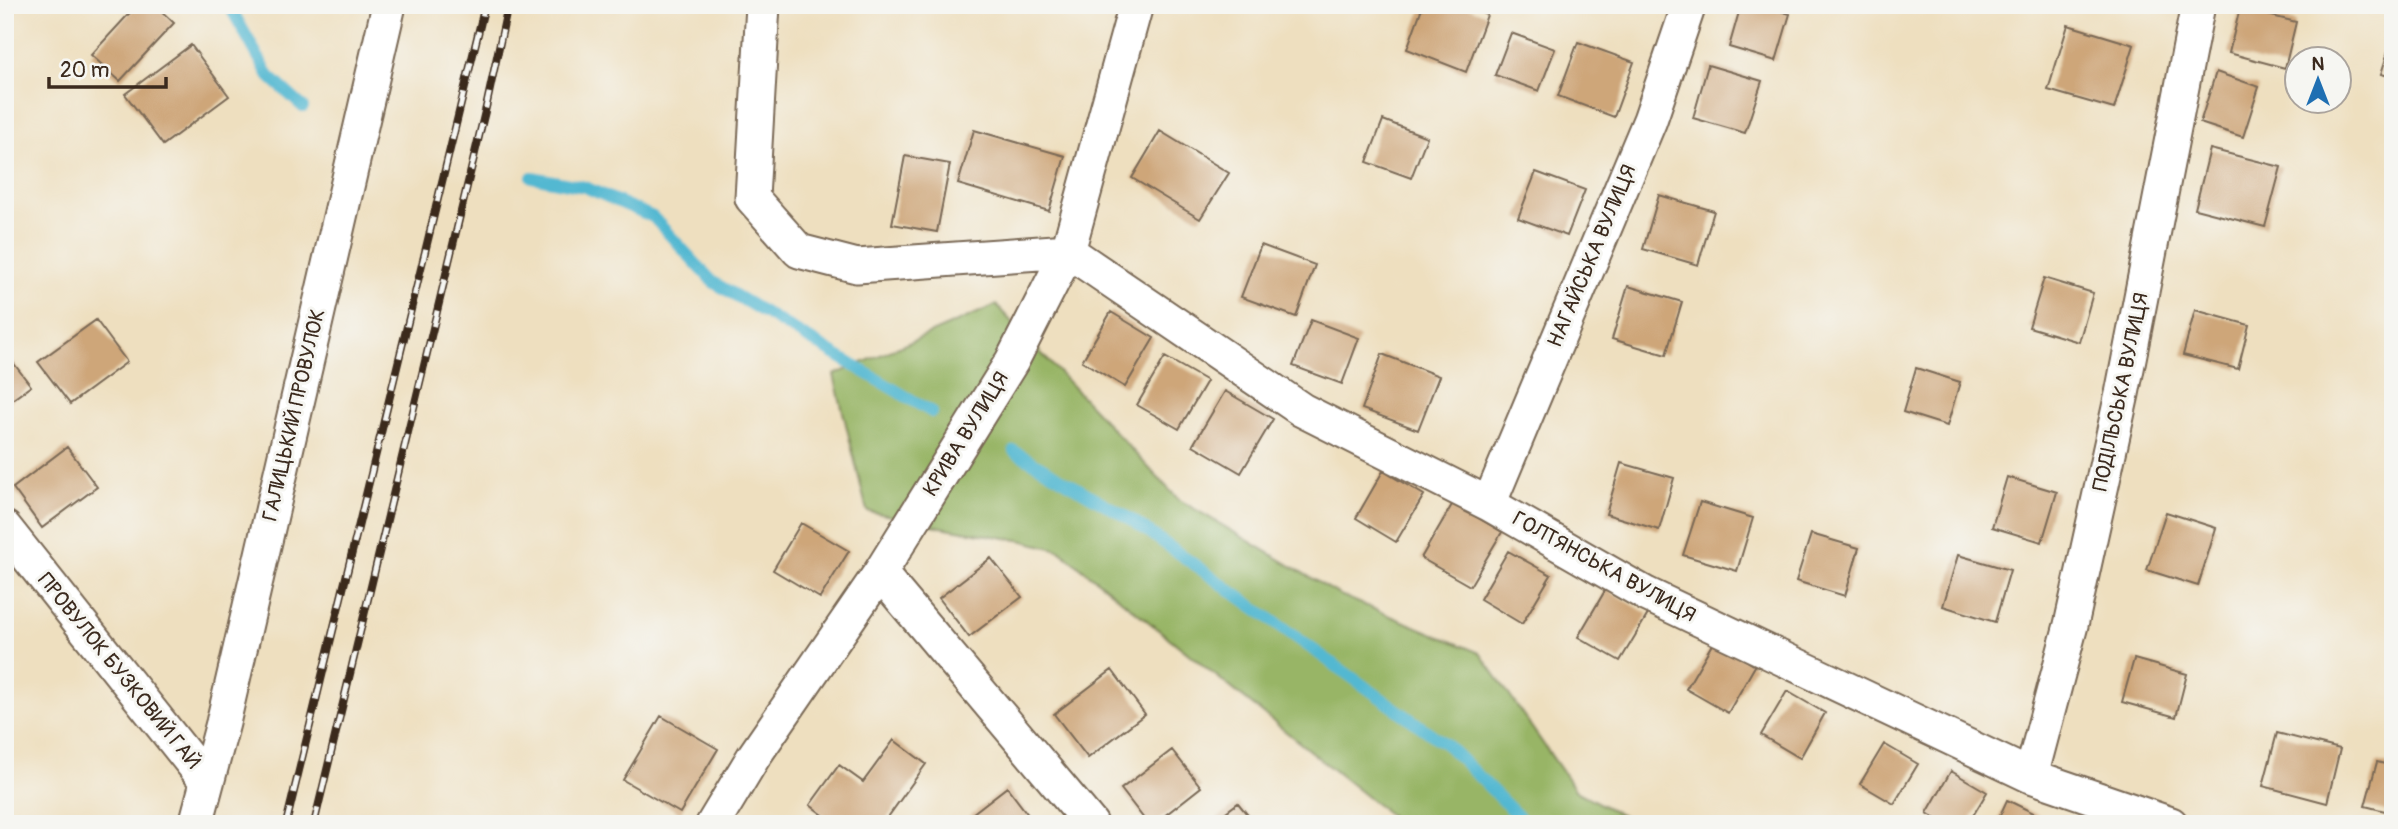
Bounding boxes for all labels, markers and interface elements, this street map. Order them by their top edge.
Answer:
scale bar [49,46,166,90]
north arrow [2282,46,2352,116]
text: N [2312,52,2325,76]
text: 20 m [60,57,109,84]
street label: НАГАЙСЬКА ВУЛИЦЯ [1541,161,1643,351]
street label: ПОДІЛЬСЬКА ВУЛИЦЯ [2087,290,2155,494]
street label: ГАЛИЦЬКИЙ ПРОВУЛОК [256,306,332,524]
street label: КРИВА ВУЛИЦЯ [917,367,1015,501]
street label: ГОЛТЯНСЬКА ВУЛИЦЯ [1508,505,1700,629]
street label: ПРОВУЛОК БУЗКОВИЙ ГАЙ [32,567,206,775]

